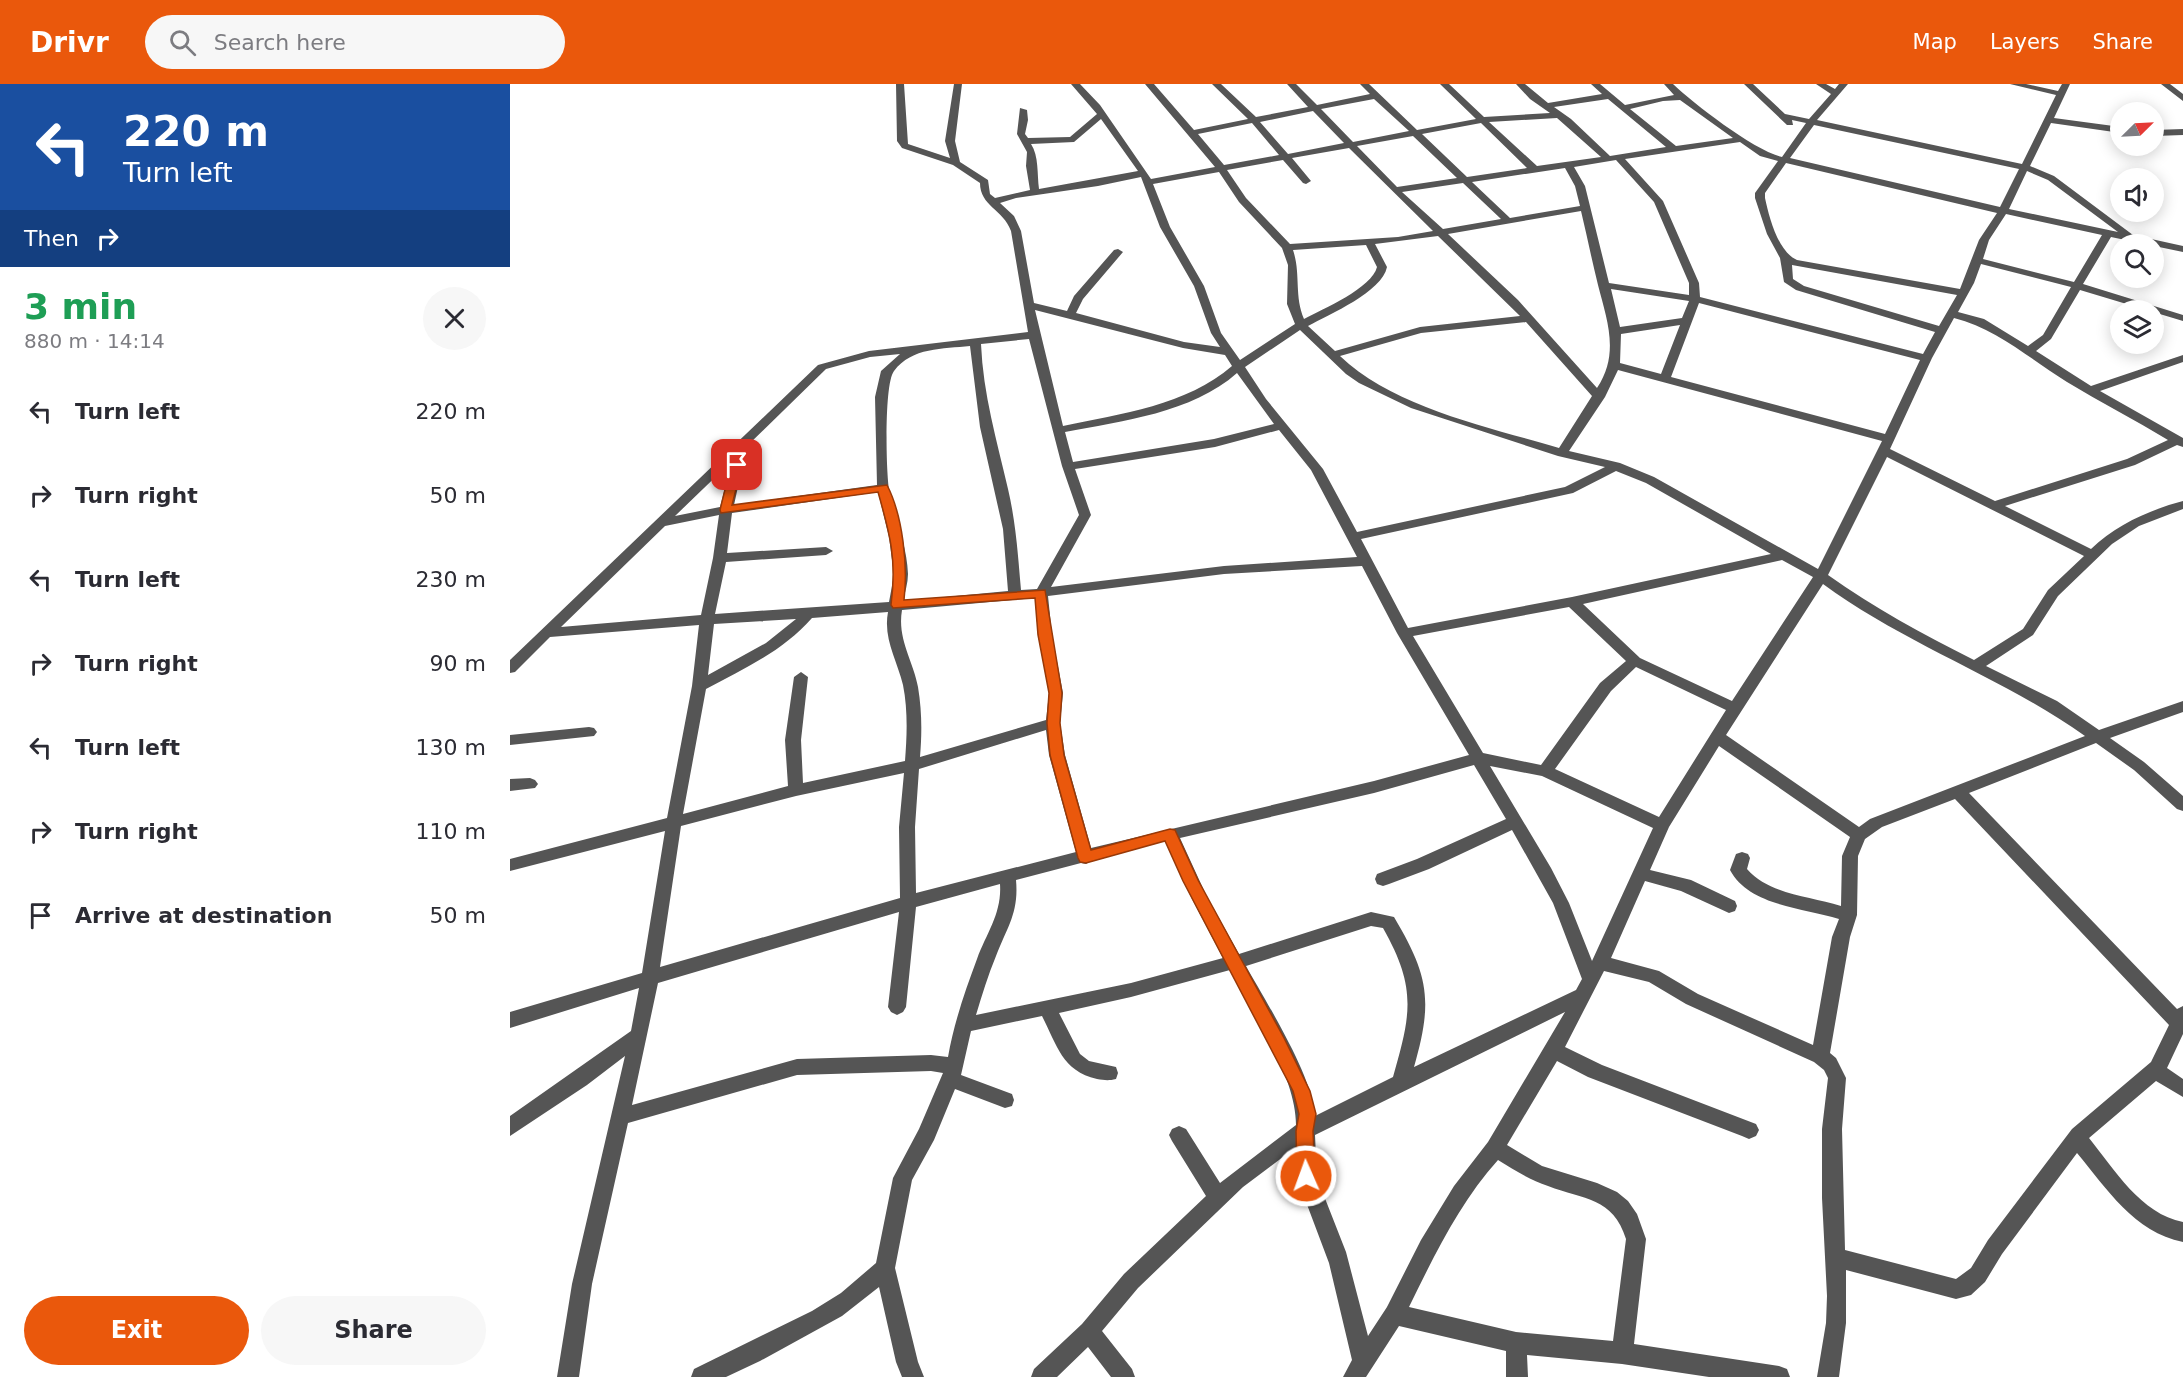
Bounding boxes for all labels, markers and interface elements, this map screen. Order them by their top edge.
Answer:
search box [145,15,565,69]
text: Drivr [30,26,109,59]
icon: search [166,26,199,59]
text: Search here [214,30,346,55]
text: Map [1913,30,1957,54]
text: Layers [1990,30,2059,54]
text: Share [2092,30,2153,54]
north arrow [2110,102,2164,156]
map controls [2110,102,2164,354]
text: 220 m [123,107,269,156]
icon: left [24,108,102,186]
text: Turn left [123,157,233,188]
button: sound [2110,168,2164,222]
icon: right [91,222,124,255]
text: Then [24,226,79,251]
button: search [2110,234,2164,288]
text: 3 min [24,286,137,327]
button: close [423,287,486,350]
button: layers [2110,300,2164,354]
text: 880 m · 14:14 [24,329,165,353]
icon: left [24,395,57,428]
text: Turn left [75,399,180,424]
text: 220 m [416,399,486,424]
pin [711,439,762,490]
icon: arrive [720,448,753,481]
icon: right [24,479,57,512]
text: Turn right [75,483,198,508]
text: 50 m [430,483,486,508]
icon: left [24,563,57,596]
text: Turn left [75,567,180,592]
text: 230 m [416,567,486,592]
icon: right [24,647,57,680]
text: Turn right [75,651,198,676]
text: 90 m [430,651,486,676]
icon: left [24,731,57,764]
text: Turn left [75,735,180,760]
text: 130 m [416,735,486,760]
icon: right [24,815,57,848]
text: Turn right [75,819,198,844]
text: 110 m [416,819,486,844]
icon: arrive [24,899,57,932]
text: Arrive at destination [75,903,332,928]
text: 50 m [430,903,486,928]
position arrow [1274,1144,1338,1208]
button: Exit [24,1296,249,1365]
button: Share [261,1296,486,1365]

